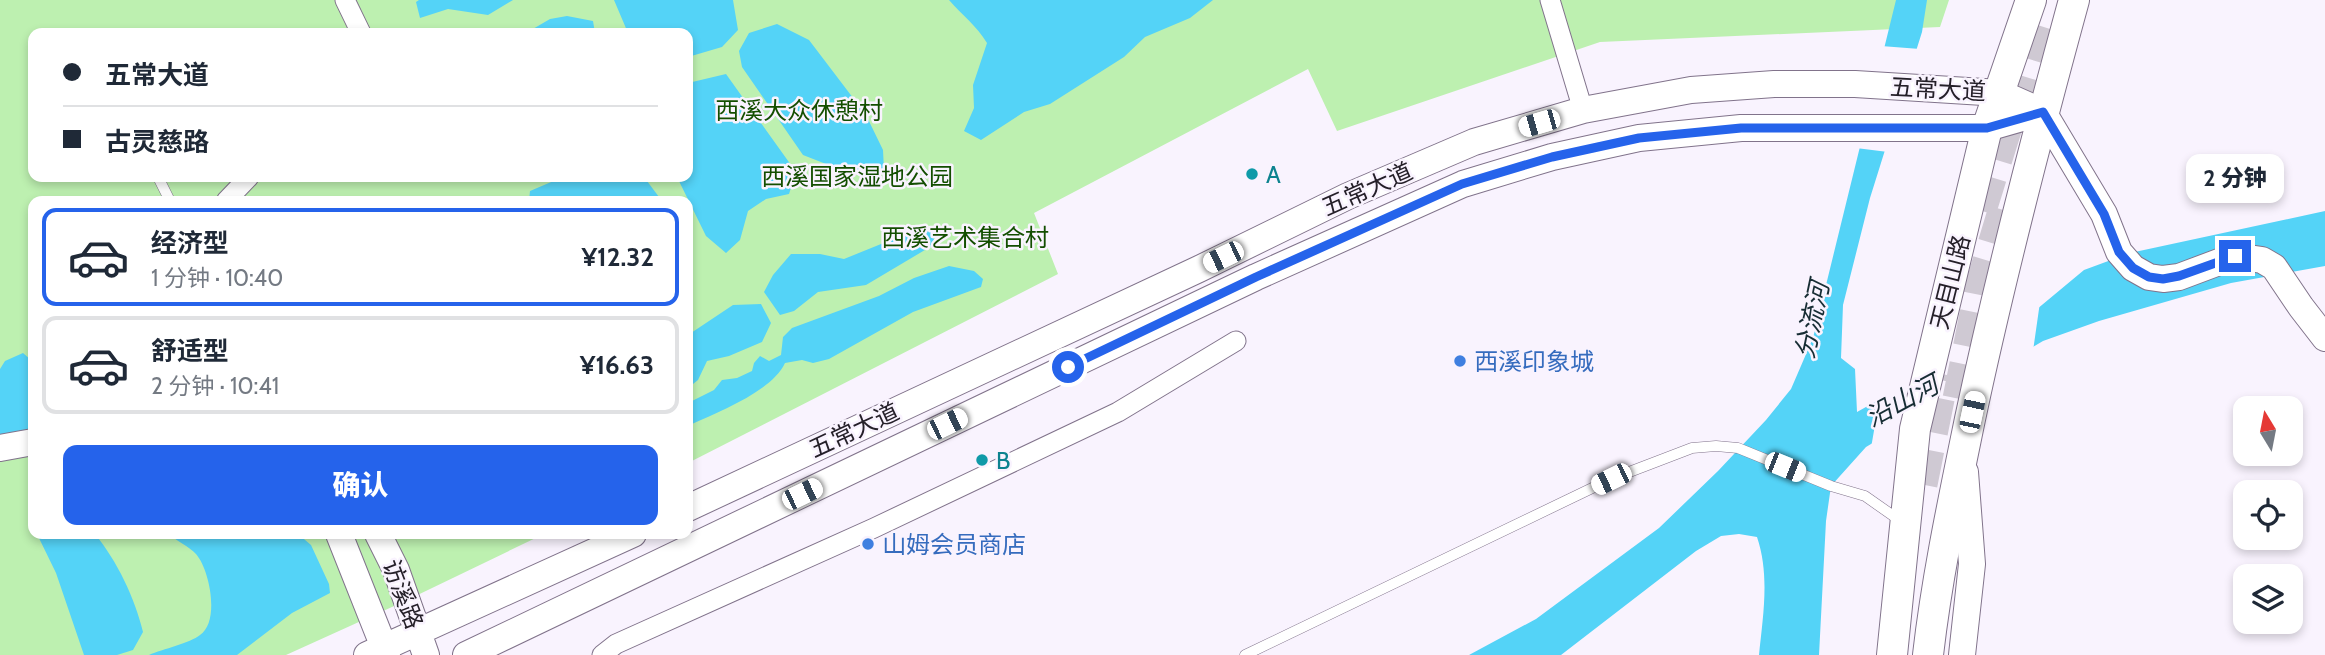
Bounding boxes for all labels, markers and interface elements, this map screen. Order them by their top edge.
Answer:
text: 五常大道 [105,59,209,91]
street label: 五常大道 [1889,72,1987,106]
park label: 西溪大众休憩村 [715,96,883,125]
car [1516,107,1563,139]
text: 古灵慈路 [105,126,209,158]
callout: 2 分钟 [2186,154,2284,204]
street label: 五常大道 [1317,156,1417,222]
place label: A [1266,160,1281,189]
park label: 西溪国家湿地公园 [761,162,953,191]
text: 2 分钟 [2203,164,2267,192]
marker: A [1244,166,1260,182]
park label: 西溪艺术集合村 [881,223,1049,252]
icon: car [67,226,130,289]
text: 经济型 [151,227,229,259]
street label: 天目山路 [1924,232,1976,332]
car [1200,238,1247,276]
route end [2219,240,2251,272]
text: ¥12.32 [581,241,654,273]
text: 1 分钟 · 10:40 [151,264,283,292]
water label: 分流河 [1788,274,1837,361]
icon: car [67,334,130,397]
text: 舒适型 [151,335,229,367]
place label: 西溪印象城 [1474,347,1594,376]
text: ¥16.63 [580,349,654,381]
route start [1052,351,1084,383]
marker: 西溪印象城 [1452,353,1468,369]
water label: 沿山河 [1860,366,1948,433]
text: 2 分钟 · 10:41 [151,372,279,400]
car [1958,389,1987,435]
north arrow [2233,396,2303,466]
map controls [2233,396,2303,634]
street label: 五常大道 [804,397,904,463]
car [924,405,971,443]
button: 确认 [63,445,658,525]
place label: B [996,446,1010,475]
car [1762,449,1809,485]
marker: B [974,452,990,468]
car [1588,460,1635,498]
car [779,475,826,513]
button: locate [2233,480,2303,550]
place label: 山姆会员商店 [882,530,1026,559]
marker: 山姆会员商店 [860,536,876,552]
street label: 访溪路 [377,555,429,633]
button: layers [2233,564,2303,634]

